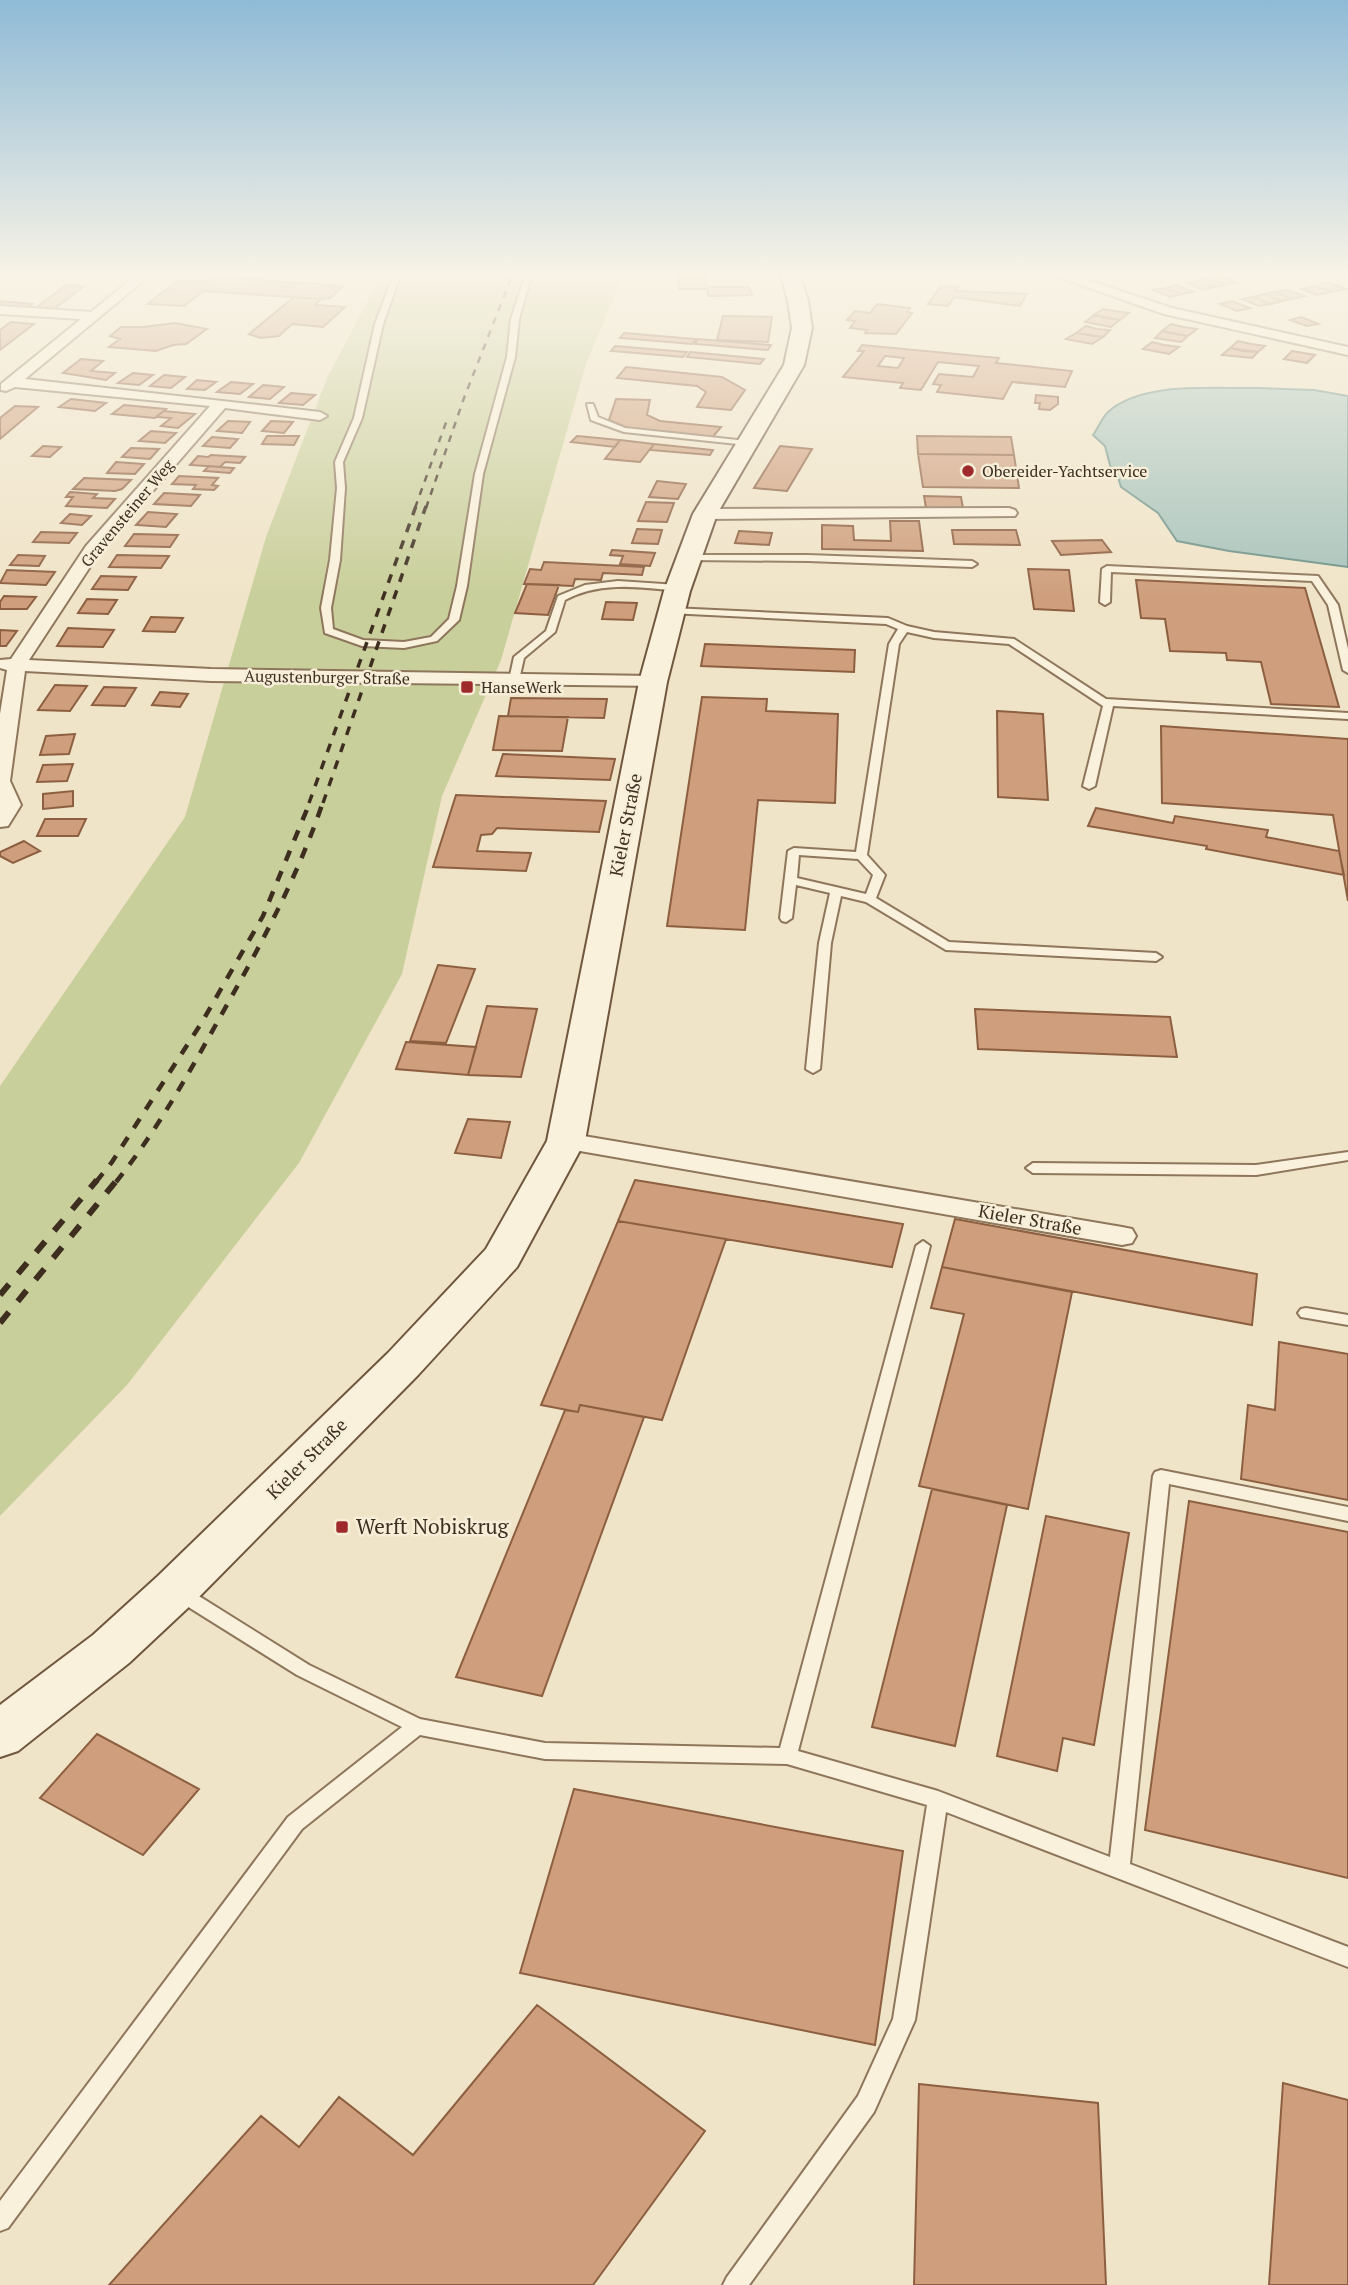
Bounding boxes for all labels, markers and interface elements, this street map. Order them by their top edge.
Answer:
street label: Gravensteiner Weg [75,454,179,572]
place label: Obereider-Yachtservice [982,460,1147,482]
marker: Obereider-Yachtservice [960,463,976,479]
street label: Augustenburger Straße [244,665,410,689]
place label: HanseWerk [481,676,562,698]
marker: HanseWerk [459,679,475,695]
street label: Kieler Straße [603,771,647,879]
street label: Kieler Straße [977,1198,1084,1240]
street label: Kieler Straße [261,1413,352,1504]
place label: Werft Nobiskrug [356,1512,510,1540]
marker: Werft Nobiskrug [334,1519,350,1535]

